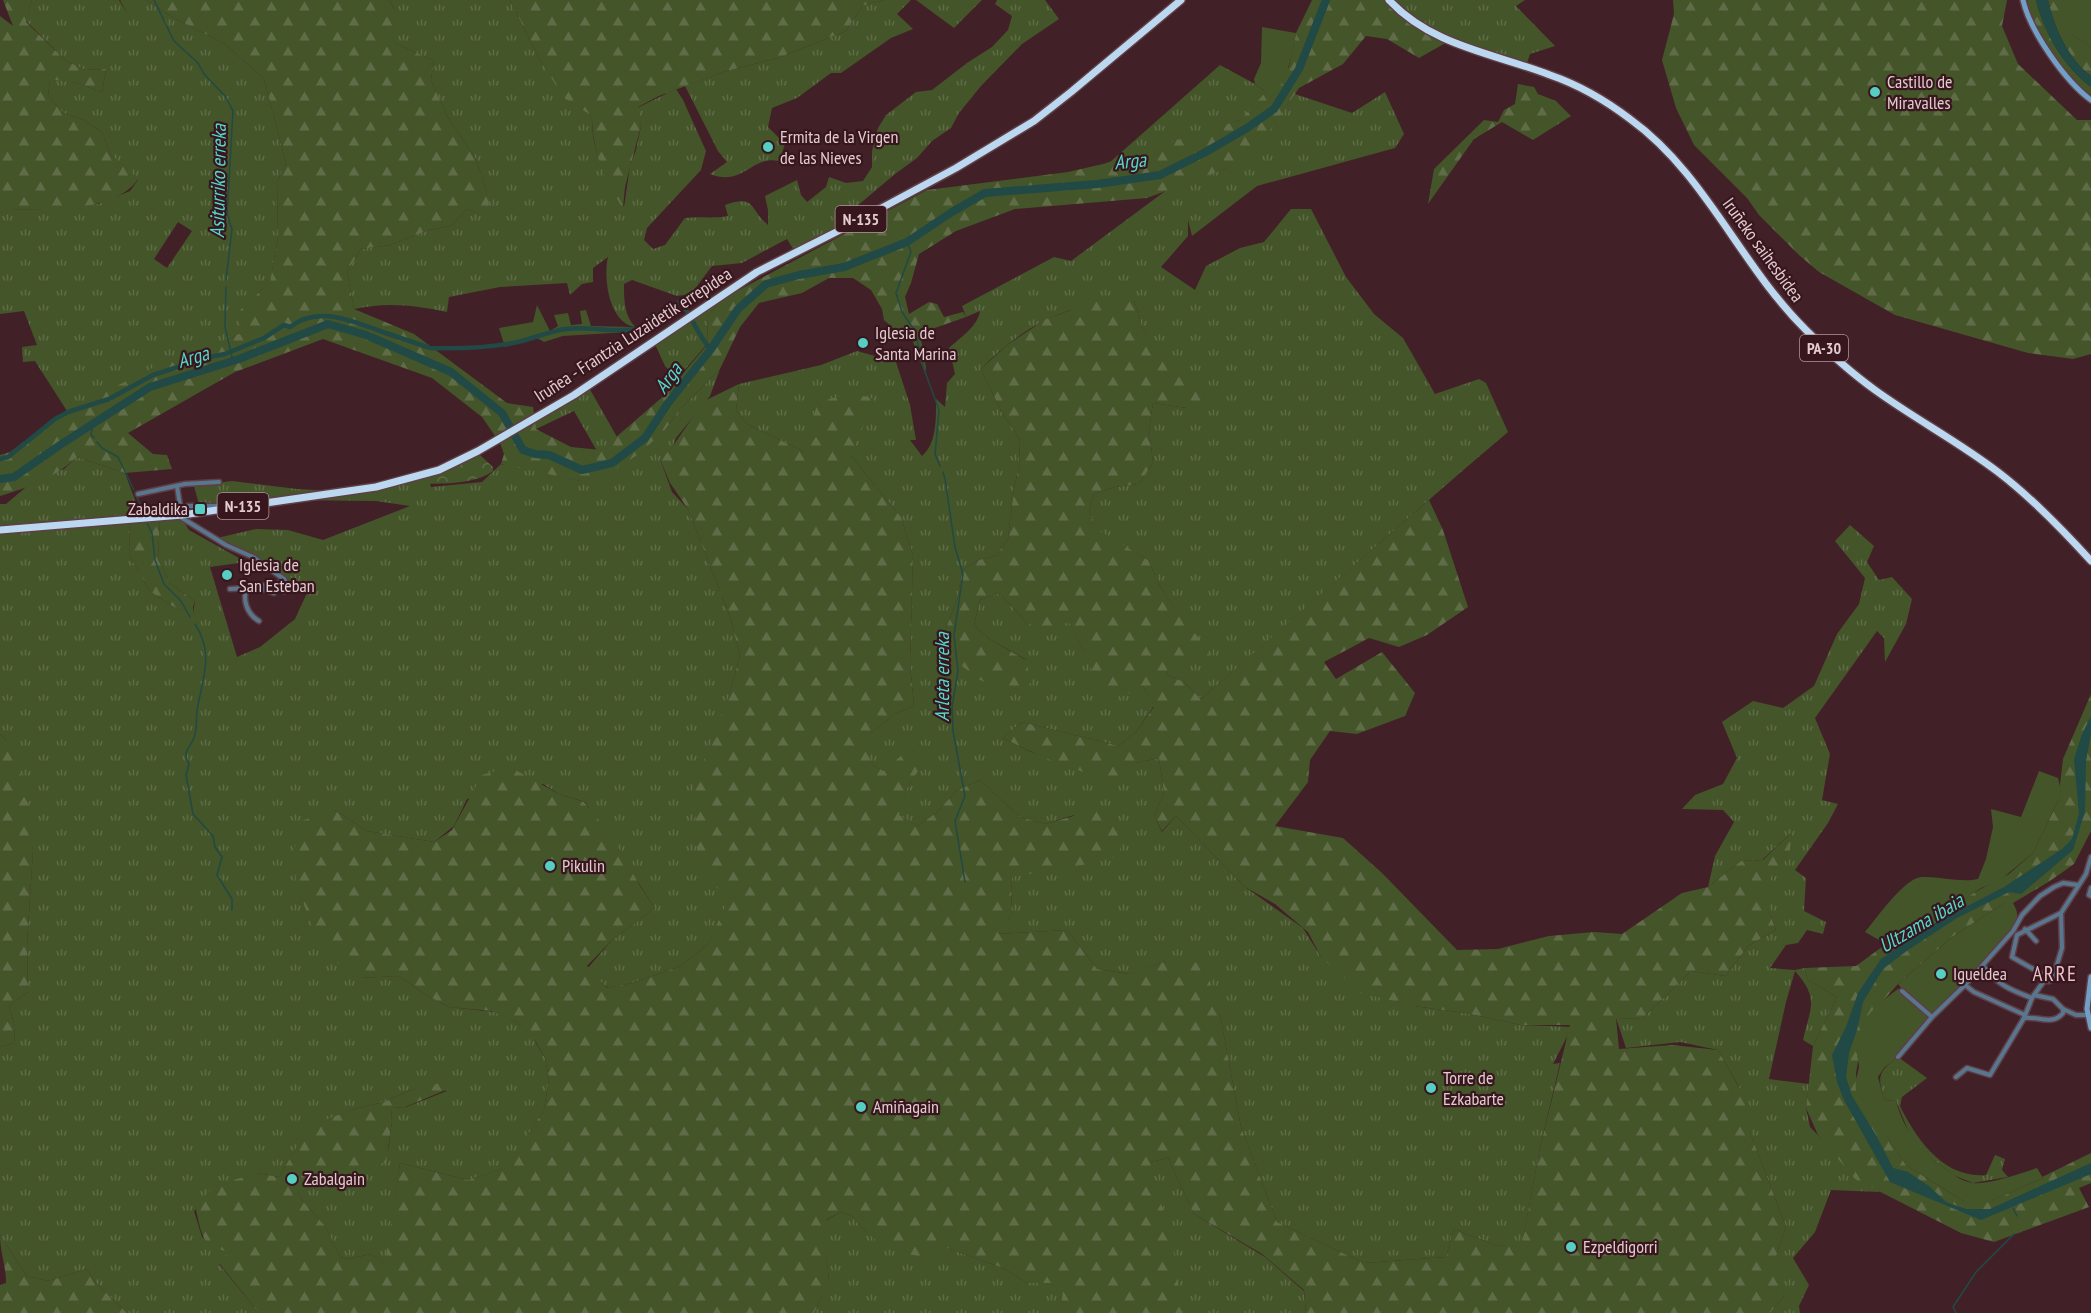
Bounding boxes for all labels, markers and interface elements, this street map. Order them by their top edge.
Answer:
place label: Castillo de Miravalles [1887,70,1952,114]
marker: Castillo de Miravalles [1868,85,1882,99]
water label: Asiturriko erreka [204,123,232,238]
place label: Ermita de la Virgen de las Nieves [780,125,898,169]
marker: Ermita de la Virgen de las Nieves [761,140,775,154]
water label: Arga [1113,146,1148,176]
street label: Iruñeko saihesbidea [1718,193,1809,306]
road number: N-135 [836,206,886,232]
street label: Iruñea - Frantzia Luzaidetik errepidea [530,262,736,407]
place label: Iglesia de Santa Marina [875,321,956,365]
road number: PA-30 [1800,335,1848,361]
marker: Iglesia de Santa Marina [856,336,870,350]
water label: Arga [174,340,213,374]
water label: Arga [648,357,688,398]
road number: N-135 [218,493,268,519]
place label: Zabaldika [128,497,188,520]
marker: Zabaldika [193,502,207,516]
place label: Iglesia de San Esteban [239,553,315,597]
marker: Iglesia de San Esteban [220,568,234,582]
water label: Arleta erreka [929,632,955,721]
place label: Pikulin [562,854,605,877]
marker: Pikulin [543,859,557,873]
water label: Ultzama ibaia [1874,887,1969,958]
district label: ARRE [2032,960,2078,987]
place label: Igueldea [1953,962,2007,985]
marker: Igueldea [1934,967,1948,981]
place label: Torre de Ezkabarte [1443,1066,1504,1110]
marker: Torre de Ezkabarte [1424,1081,1438,1095]
place label: Amiñagain [873,1095,939,1118]
marker: Amiñagain [854,1100,868,1114]
place label: Zabalgain [304,1167,365,1190]
marker: Zabalgain [285,1172,299,1186]
place label: Ezpeldigorri [1583,1235,1658,1258]
marker: Ezpeldigorri [1564,1240,1578,1254]

